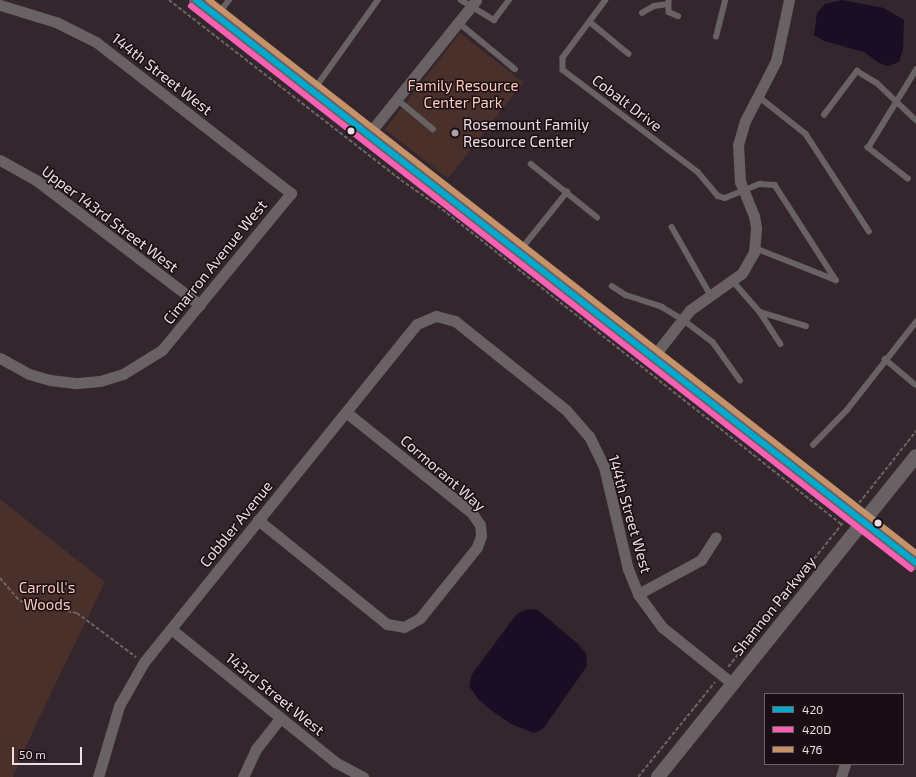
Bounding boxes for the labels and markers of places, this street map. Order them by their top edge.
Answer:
place label: Rosemount Family Resource Center [463,115,589,150]
unlabelled marker [346,126,356,136]
marker: Rosemount Family Resource Center [450,128,460,138]
unlabelled marker [873,518,883,528]

